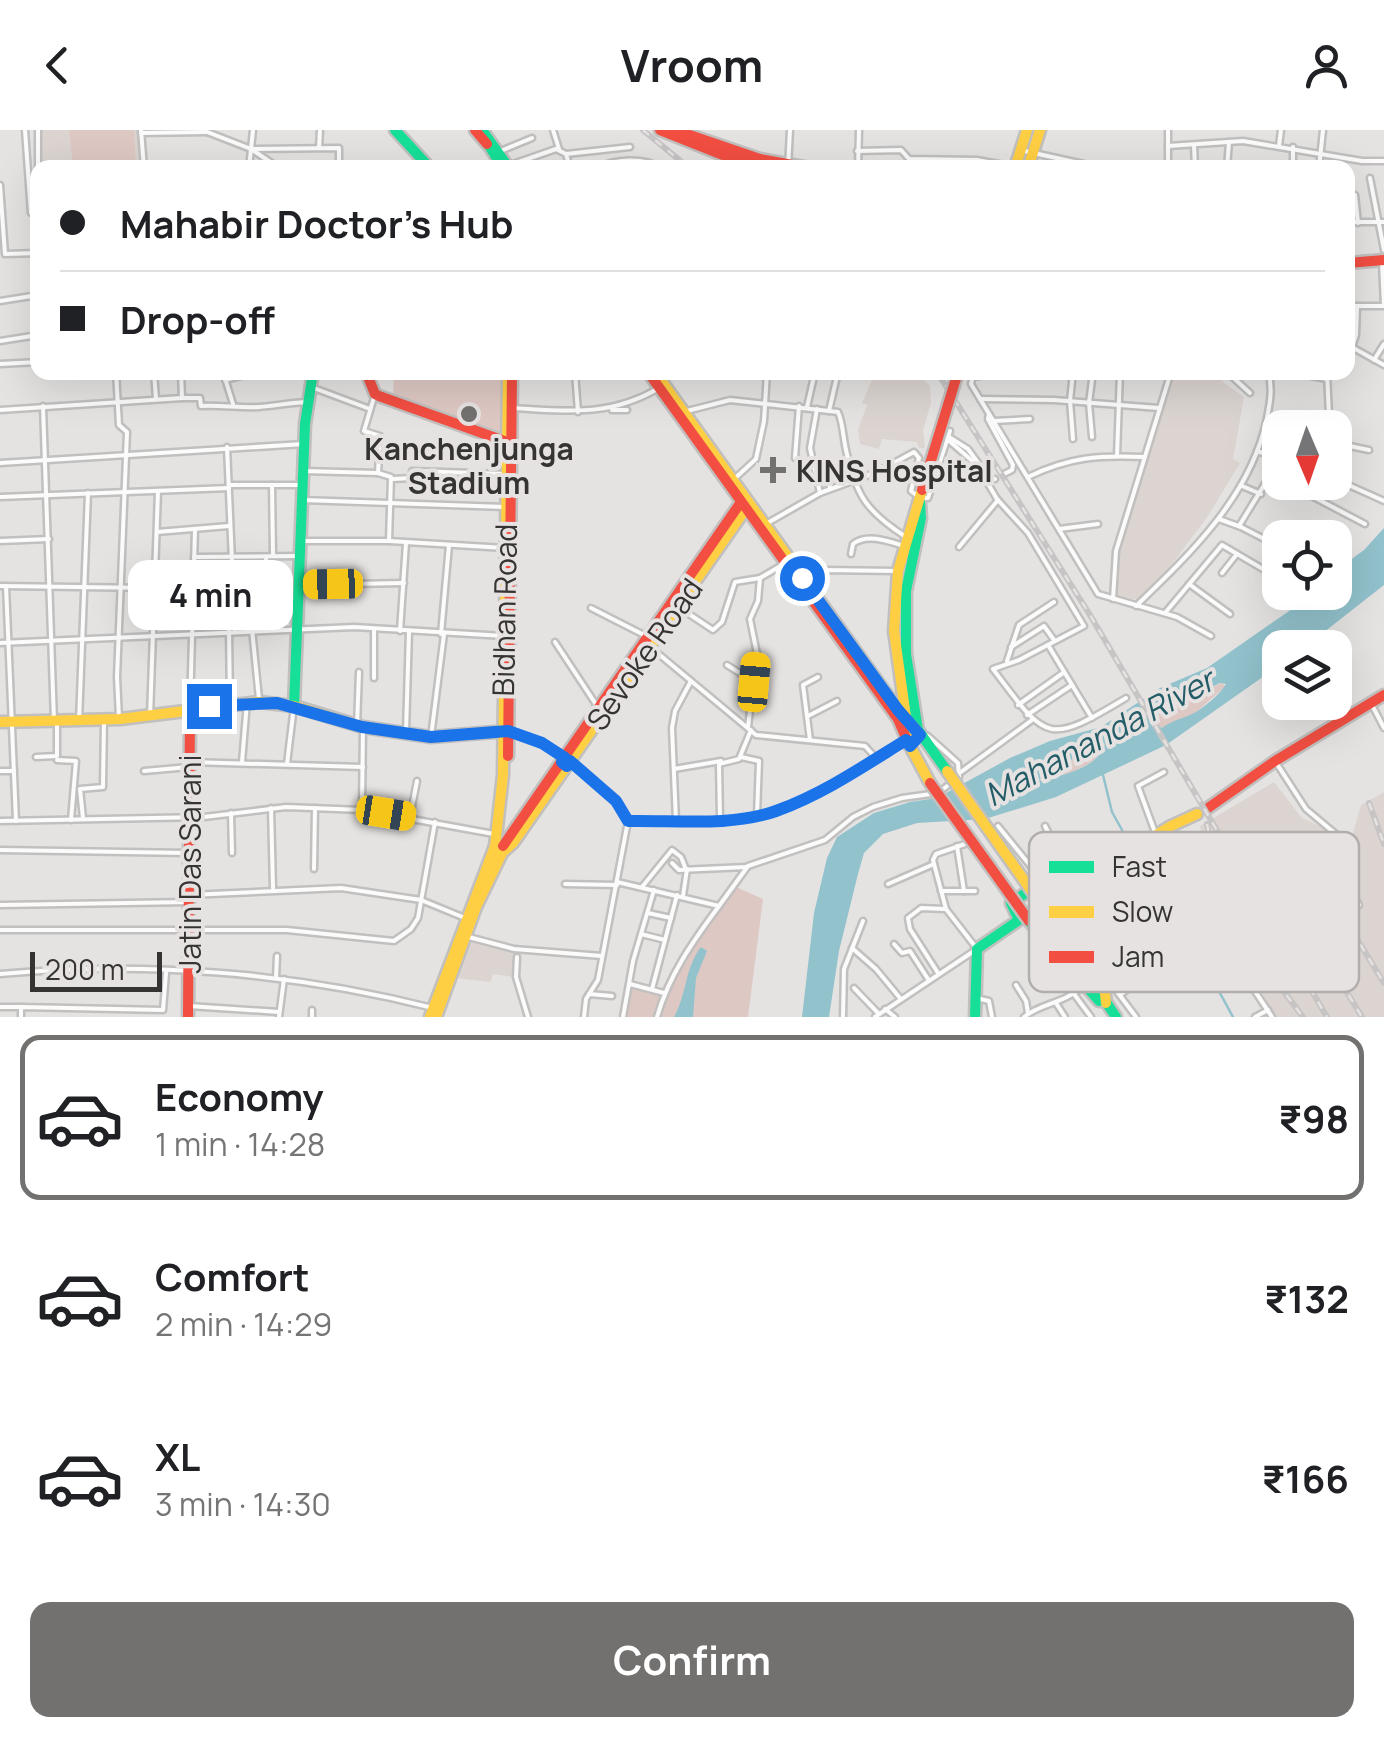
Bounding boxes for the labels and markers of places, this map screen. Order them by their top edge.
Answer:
marker: Kanchenjunga Stadium [458,403,480,425]
place label: Kanchenjunga Stadium [364,428,574,503]
place label: KINS Hospital [796,450,993,491]
marker: KINS Hospital [760,457,786,483]

